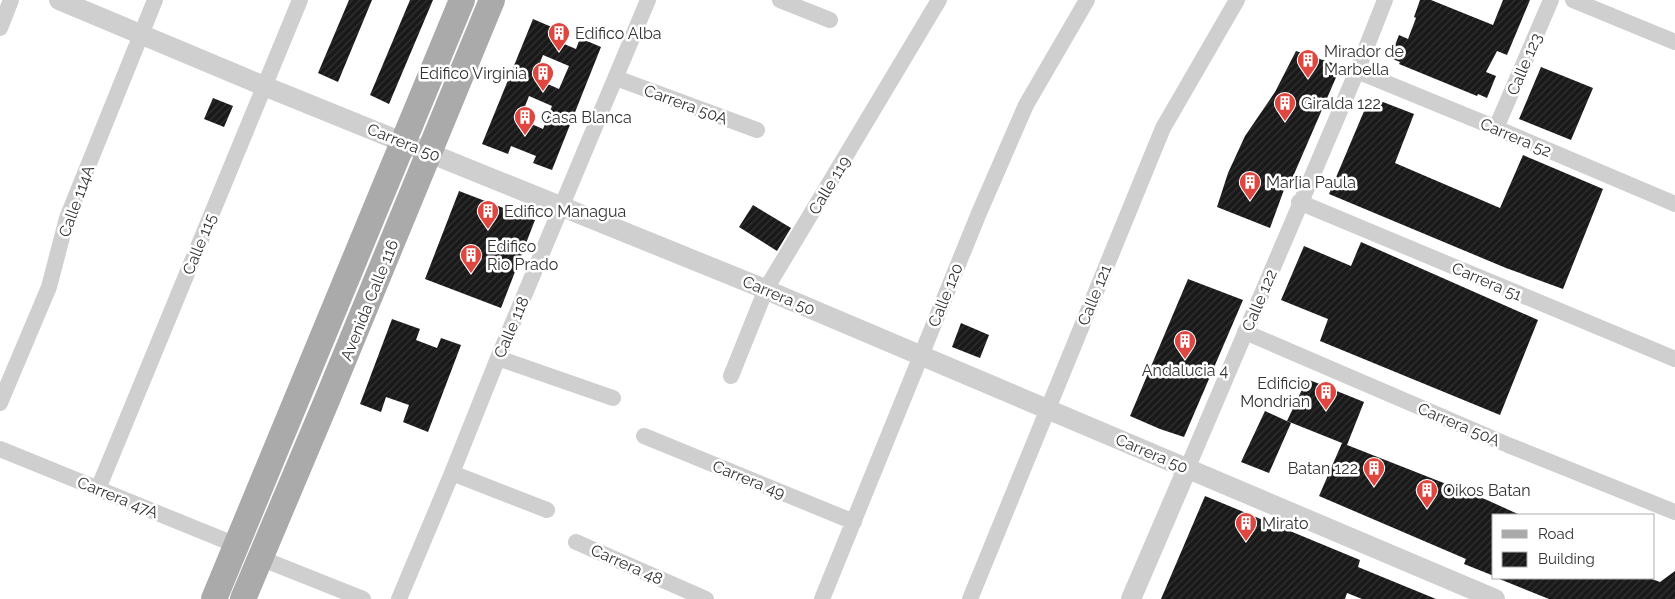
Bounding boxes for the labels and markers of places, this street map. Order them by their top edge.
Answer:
building icon: Edifico Alba [547,21,571,52]
place label: Edifico Alba [575,24,662,43]
place label: Mirador de Marbella [1324,42,1404,79]
building icon: Mirador de Marbella [1296,48,1320,79]
building icon: Edifico Virginia [531,61,555,92]
place label: Edifico Virginia [420,64,527,83]
building icon: Giralda 122 [1273,91,1297,122]
place label: Giralda 122 [1301,94,1381,113]
building icon: Casa Blanca [513,105,537,136]
place label: Casa Blanca [541,108,632,127]
building icon: Mar[ia Paula [1238,170,1262,201]
place label: Mar[ia Paula [1266,173,1356,192]
building icon: Edifico Managua [476,199,500,230]
place label: Edifico Managua [504,202,626,221]
place label: Edifico Rio Prado [487,237,558,274]
building icon: Edifico Rio Prado [459,243,483,274]
building icon: Andalucia 4 [1173,329,1197,360]
place label: Andalucia 4 [1142,361,1229,380]
place label: Edificio Mondrian [1240,374,1310,411]
building icon: Edificio Mondrian [1314,380,1338,411]
building icon: Batan 122 [1362,456,1386,487]
place label: Batan 122 [1288,459,1358,478]
building icon: Oikos Batan [1415,478,1439,509]
place label: Oikos Batan [1443,481,1531,500]
building icon: Mirato [1234,511,1258,542]
place label: Mirato [1262,514,1309,533]

